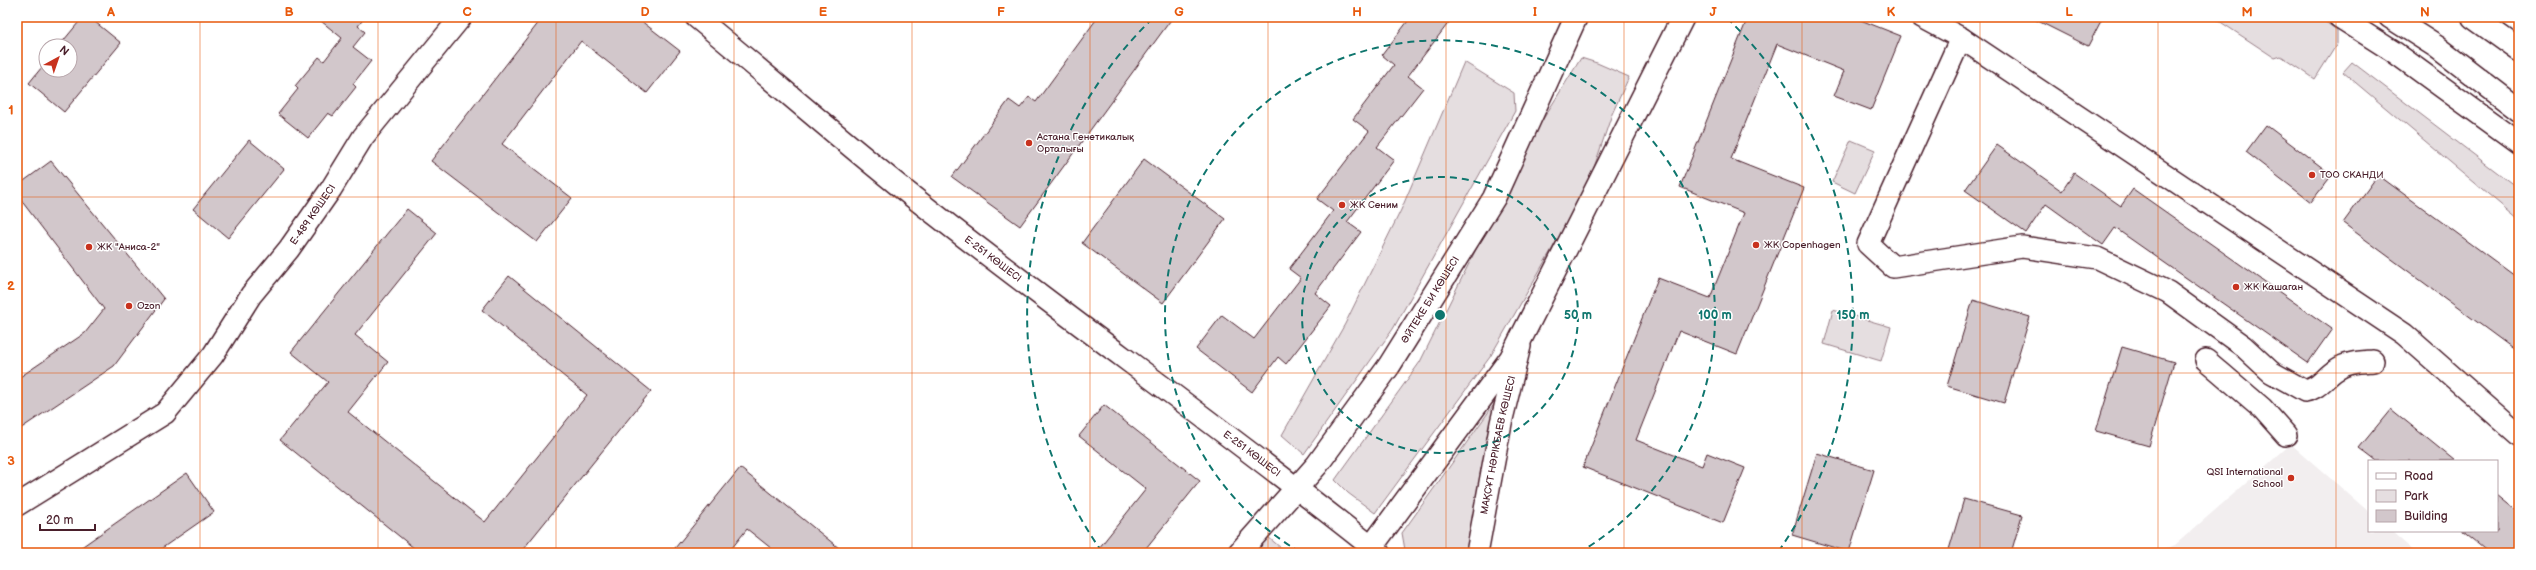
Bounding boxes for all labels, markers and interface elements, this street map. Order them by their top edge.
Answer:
text: A [106,4,115,20]
text: B [284,4,294,20]
text: C [462,4,472,20]
text: D [640,4,650,20]
text: E [819,4,828,20]
text: F [997,4,1005,20]
text: G [1174,4,1184,20]
text: H [1352,4,1362,20]
text: I [1533,4,1537,20]
text: J [1709,4,1717,20]
text: K [1887,4,1896,20]
text: L [2065,4,2073,20]
text: M [2241,4,2253,20]
text: N [2420,4,2430,20]
north arrow [38,38,78,78]
text: N [57,43,71,58]
text: 1 [8,102,14,118]
place label: Астана Генетикалық Орталығы [1036,131,1134,155]
marker: Астана Генетикалық Орталығы [1024,138,1034,148]
place label: ТОО СКАНДИ [2320,169,2384,181]
marker: ТОО СКАНДИ [2307,170,2317,180]
street label: Е-489 КӨШЕСІ [288,182,338,247]
place label: ЖК Сеним [1350,199,1398,211]
marker: ЖК Сеним [1337,200,1347,210]
street label: Е-251 КӨШЕСІ [962,233,1024,285]
place label: ЖК Copenhagen [1764,239,1841,251]
marker: ЖК Copenhagen [1751,240,1761,250]
place label: ЖК "Аниса-2" [97,241,160,253]
marker: ЖК "Аниса-2" [84,242,94,252]
street label: ӘЙТЕКЕ БИ КӨШЕСІ [1399,254,1462,345]
text: 2 [7,278,15,294]
place label: ЖК Кашаган [2244,281,2303,293]
marker: ЖК Кашаган [2231,282,2241,292]
place label: Ozon [137,300,161,312]
marker: Ozon [124,301,134,311]
centre of rings [1433,308,1447,322]
text: 50 m [1564,308,1592,323]
text: 100 m [1698,308,1732,323]
text: 150 m [1837,308,1869,323]
street label: МАҚСҰТ НӘРІКБАЕВ КӨШЕСІ [1478,375,1518,515]
street label: Е-251 КӨШЕСІ [1221,428,1283,479]
text: 3 [7,453,15,469]
legend [2368,460,2498,532]
place label: QSI International School [2206,466,2283,490]
text: Road [2404,469,2433,484]
marker: QSI International School [2286,473,2296,483]
text: Park [2404,489,2428,504]
scale bar [40,506,95,532]
text: Building [2404,509,2448,524]
text: 20 m [46,513,73,528]

